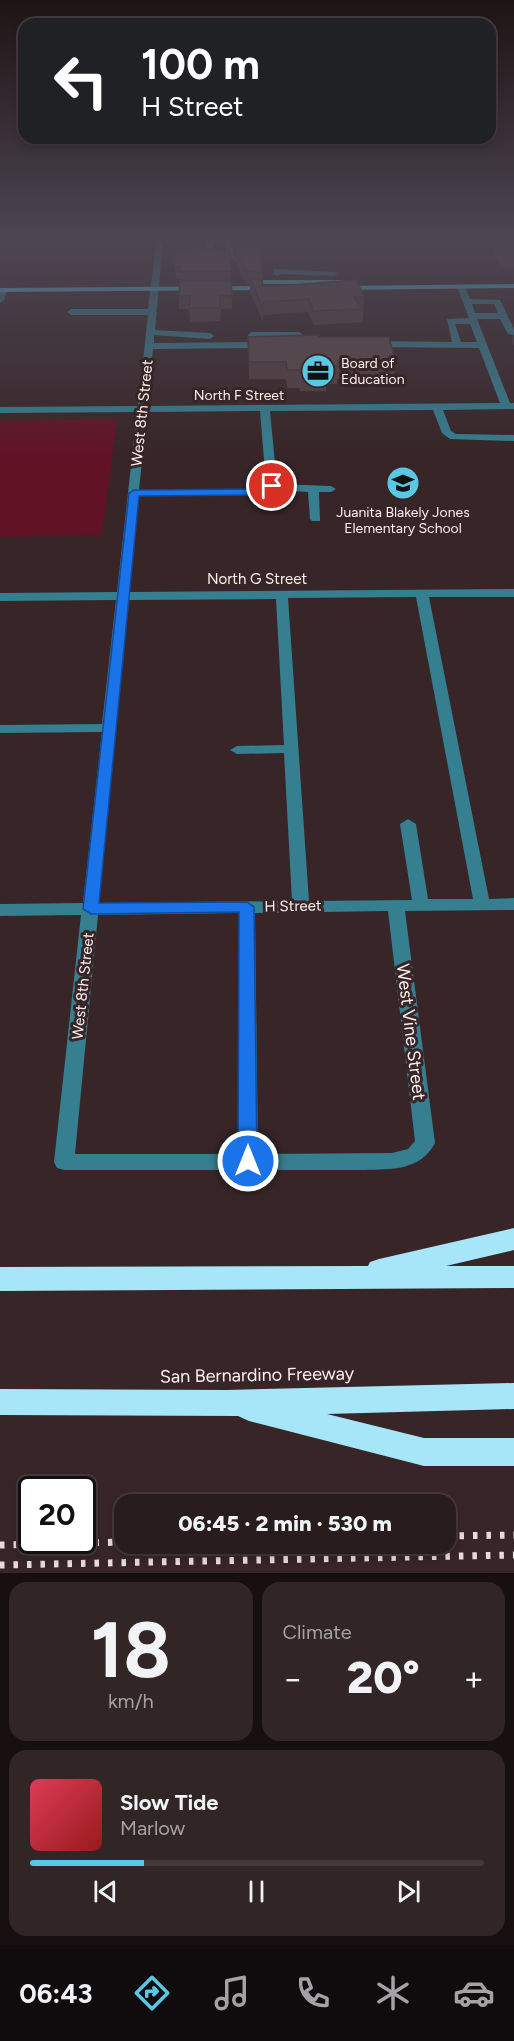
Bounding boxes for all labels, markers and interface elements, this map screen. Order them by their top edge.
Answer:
text: 100 m [141,39,260,90]
icon: left [42,42,120,120]
text: H Street [141,90,244,123]
office icon: Board of Education [300,353,336,389]
place label: Board of Education [341,355,405,388]
street label: West 8th Street [127,358,157,467]
street label: North F Street [194,387,284,404]
pin [246,460,297,511]
school or university icon: Juanita Blakely Jones Elementary School [385,465,421,501]
icon: arrive [255,469,288,502]
place label: Juanita Blakely Jones Elementary School [336,504,470,537]
street label: North G Street [207,570,307,588]
street label: H Street [264,896,322,915]
street label: West 8th Street [68,931,98,1040]
street label: West Vine Street [392,962,430,1102]
position arrow [216,1129,280,1193]
street label: San Bernardino Freeway [160,1362,355,1388]
speed limit sign: 20 [18,1476,96,1554]
text: 06:45 · 2 min · 530 m [178,1510,392,1537]
text: 18 [90,1603,171,1697]
text: Climate [283,1620,352,1644]
text: 20° [347,1650,420,1704]
text: − [283,1659,303,1698]
text: + [463,1659,484,1698]
text: km/h [108,1689,154,1713]
text: Slow Tide [120,1789,219,1816]
text: Marlow [120,1816,185,1840]
icon: previous [89,1875,122,1908]
icon: pause [240,1875,273,1908]
icon: next [392,1875,425,1908]
icon: directions [131,1972,173,2014]
icon: music [211,1972,253,2014]
icon: phone [292,1972,334,2014]
icon: climate [372,1972,414,2014]
icon: car [453,1972,495,2014]
text: 06:43 [19,1977,93,2010]

